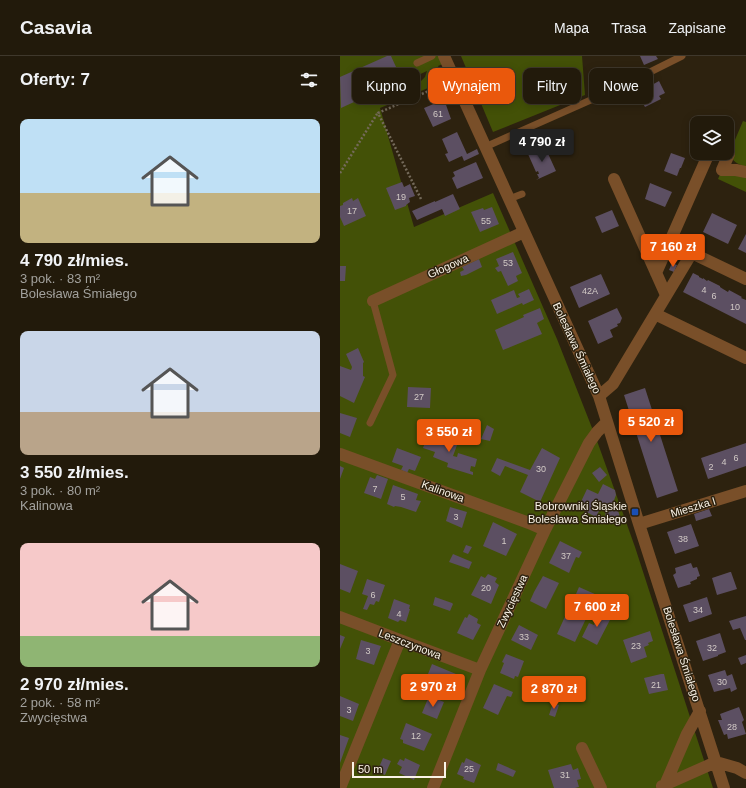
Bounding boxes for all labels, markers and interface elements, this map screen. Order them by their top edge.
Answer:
text: Casavia [20,17,92,38]
text: Mapa [554,20,589,36]
text: Trasa [611,20,646,36]
text: Zapisane [668,20,726,36]
chip: Kupno [352,68,420,104]
chip: Wynajem [428,68,515,104]
chip: Filtry [523,68,581,104]
chip: Nowe [589,68,653,104]
icon: filters [298,69,320,91]
text: Oferty: 7 [20,70,90,89]
house number: 61 [433,109,443,119]
map controls [690,116,734,160]
button: layers [690,116,734,160]
pin: 4 790 zł [501,129,583,163]
text: 4 790 zł [519,134,565,149]
icon: home [134,145,206,217]
house number: 19 [396,192,406,202]
house number: 17 [347,206,357,216]
house number: 55 [481,216,491,226]
pin: 7 160 zł [632,234,714,268]
text: 7 160 zł [650,239,696,254]
text: 4 790 zł/mies. [20,251,129,270]
street label: Głogowa [426,251,471,280]
house number: 53 [503,258,513,268]
text: 3 pok. · 83 m² [20,271,100,286]
house number: 4 [701,285,707,295]
text: Bolesława Śmiałego [20,286,137,301]
house number: 42A [582,286,598,296]
house number: 6 [711,291,717,301]
street label: Bolesława Śmiałego [551,301,603,395]
house number: 10 [730,302,740,312]
icon: home [134,357,206,429]
house number: 27 [414,392,424,402]
pin: 5 520 zł [610,409,692,443]
text: 5 520 zł [628,414,674,429]
pin: 3 550 zł [408,419,490,453]
text: 3 550 zł [426,424,472,439]
house number: 6 [733,453,739,463]
house number: 4 [721,457,727,467]
house number: 2 [708,462,714,472]
text: 3 550 zł/mies. [20,463,129,482]
house number: 30 [536,464,546,474]
street label: Kalinowa [420,478,467,505]
text: 3 pok. · 80 m² [20,483,100,498]
house number: 7 [372,484,378,494]
house number: 5 [400,492,406,502]
street label: Mieszka I [669,494,717,520]
text: Kalinowa [20,498,73,513]
place label: Bobrowniki Śląskie Bolesława Śmiałego [528,500,627,525]
marker: Bobrowniki Śląskie Bolesława Śmiałego [630,507,640,517]
house number: 3 [453,512,459,522]
house number: 38 [678,534,688,544]
house number: 1 [501,536,507,546]
house number: 37 [561,551,571,561]
icon: home [134,569,206,641]
street label: Zwycięstwa [495,572,530,629]
house number: 20 [481,583,491,593]
house number: 6 [370,590,376,600]
pin: 7 600 zł [556,594,638,628]
text: 7 600 zł [574,599,620,614]
street label: Bolesława Śmiałego [661,605,703,703]
house number: 34 [693,605,703,615]
house number: 4 [396,609,402,619]
street label: Leszczynowa [377,627,444,662]
house number: 33 [519,632,529,642]
house number: 23 [631,641,641,651]
house number: 32 [707,643,717,653]
house number: 3 [365,646,371,656]
pin: 2 970 zł [392,674,474,708]
text: 2 970 zł/mies. [20,675,129,694]
pin: 2 870 zł [513,676,595,710]
house number: 30 [717,677,727,687]
text: 2 970 zł [410,679,456,694]
house number: 21 [651,680,661,690]
text: 2 870 zł [531,681,577,696]
text: 2 pok. · 58 m² [20,695,100,710]
house number: 3 [346,705,352,715]
text: Zwycięstwa [20,710,87,725]
house number: 28 [727,722,737,732]
house number: 12 [411,731,421,741]
scale bar [352,760,446,779]
text: 50 m [358,763,382,775]
house number: 25 [464,764,474,774]
house number: 31 [560,770,570,780]

